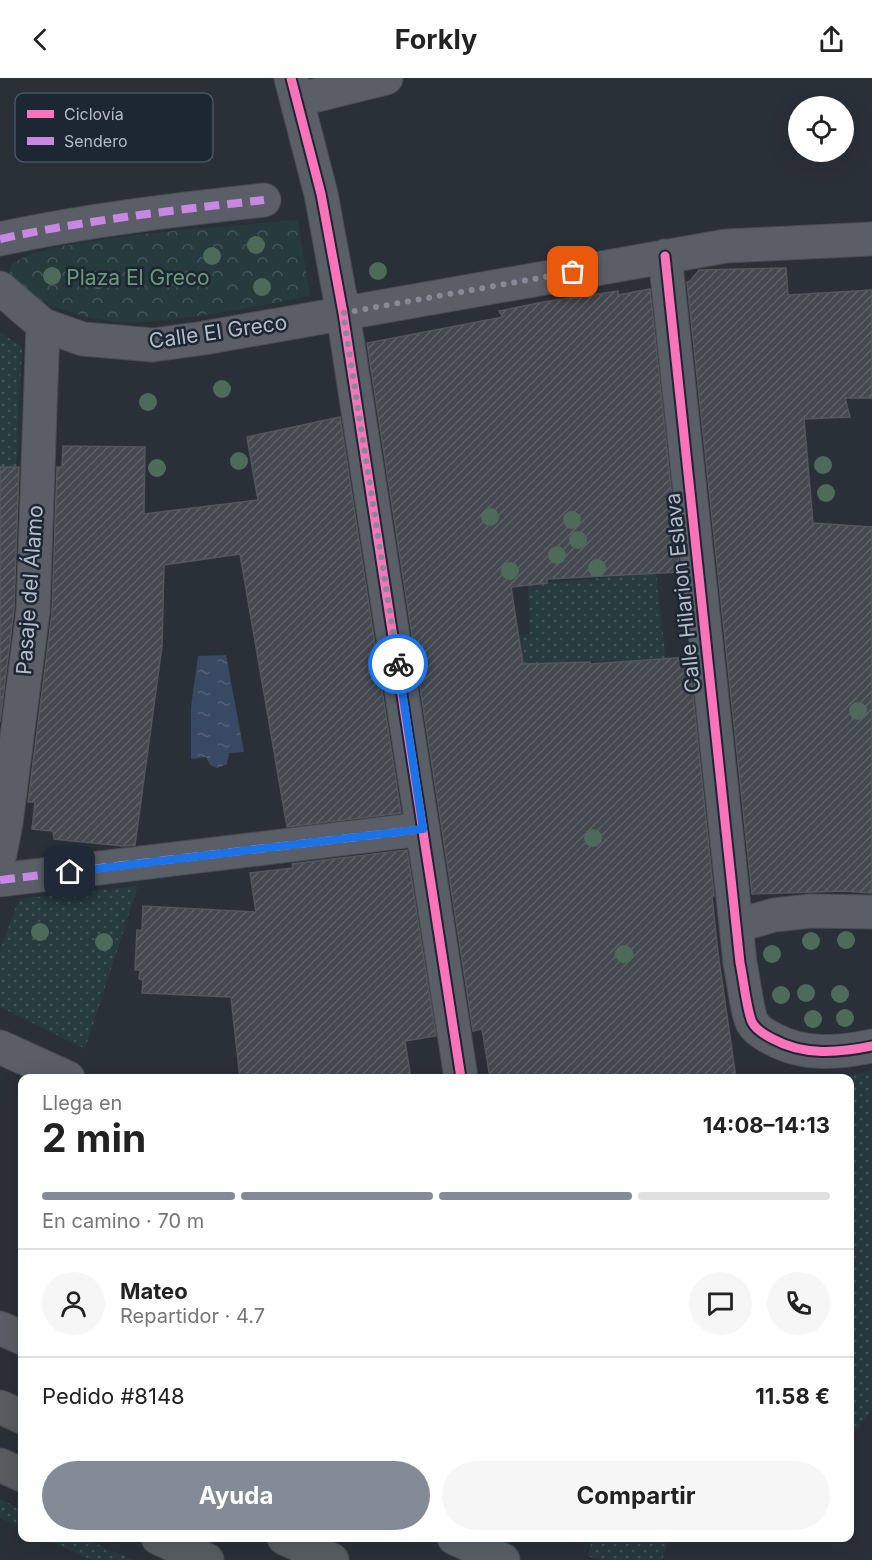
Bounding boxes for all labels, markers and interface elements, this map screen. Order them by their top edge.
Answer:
icon: back [24,23,57,56]
text: Forkly [395,23,477,56]
icon: share [815,23,848,56]
legend [15,93,213,162]
map controls [788,96,854,162]
button: locate [788,96,854,162]
text: Ciclovía [64,104,124,124]
text: Sendero [64,131,128,151]
pin [547,246,598,297]
icon: bag [556,255,589,288]
park label: Plaza El Greco [66,265,210,290]
street label: Calle El Greco [147,309,289,354]
street label: Calle Hilarion Eslava [660,492,705,694]
street label: Pasaje del Álamo [10,504,48,676]
courier [368,634,428,694]
icon: bike [382,648,415,681]
pin [44,846,95,897]
icon: home [53,855,86,888]
text: Llega en [42,1091,122,1115]
text: 14:08–14:13 [703,1112,830,1138]
text: 2 min [42,1114,146,1161]
text: En camino · 70 m [42,1209,204,1233]
button: person [42,1272,105,1335]
button: chat [689,1272,752,1335]
button: phone [767,1272,830,1335]
text: Mateo [120,1278,188,1304]
text: Repartidor · 4.7 [120,1304,265,1328]
text: Pedido #8148 [42,1383,185,1409]
text: 11.58 € [755,1383,830,1409]
button: Ayuda [42,1461,430,1530]
button: Compartir [442,1461,830,1530]

